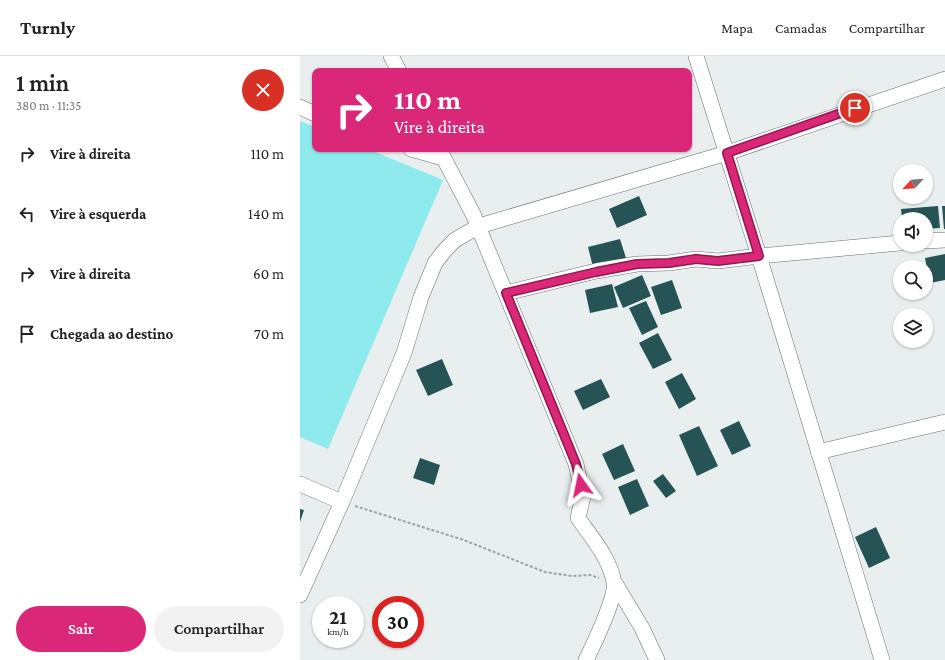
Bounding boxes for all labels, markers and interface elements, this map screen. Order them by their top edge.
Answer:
text: Turnly [20,17,75,38]
text: Mapa [721,20,753,36]
text: Camadas [775,20,827,36]
text: Compartilhar [849,20,925,36]
text: 1 min [16,69,69,96]
button: close [242,69,284,111]
icon: right [328,84,380,136]
text: 110 m [394,84,461,115]
pin [838,91,872,125]
icon: arrive [844,97,866,119]
text: 380 m · 11:35 [16,98,81,113]
text: Vire à direita [394,117,485,137]
icon: right [16,143,38,165]
text: Vire à direita [50,146,131,162]
text: 110 m [251,146,284,162]
north arrow [893,164,933,204]
map controls [893,164,933,348]
icon: left [16,203,38,225]
text: Vire à esquerda [50,206,146,222]
text: 140 m [248,206,284,222]
button: sound [893,212,933,252]
button: search [893,260,933,300]
icon: right [16,263,38,285]
text: Vire à direita [50,266,131,282]
text: 60 m [253,266,284,282]
button: layers [893,308,933,348]
icon: arrive [16,323,38,345]
text: Chegada ao destino [50,326,173,342]
text: 70 m [254,326,284,342]
position arrow [560,464,602,506]
speed limit sign: 30 [372,596,424,648]
button: Sair [16,606,146,652]
button: Compartilhar [154,606,284,652]
text: 21 [329,606,347,628]
text: km/h [327,626,349,637]

